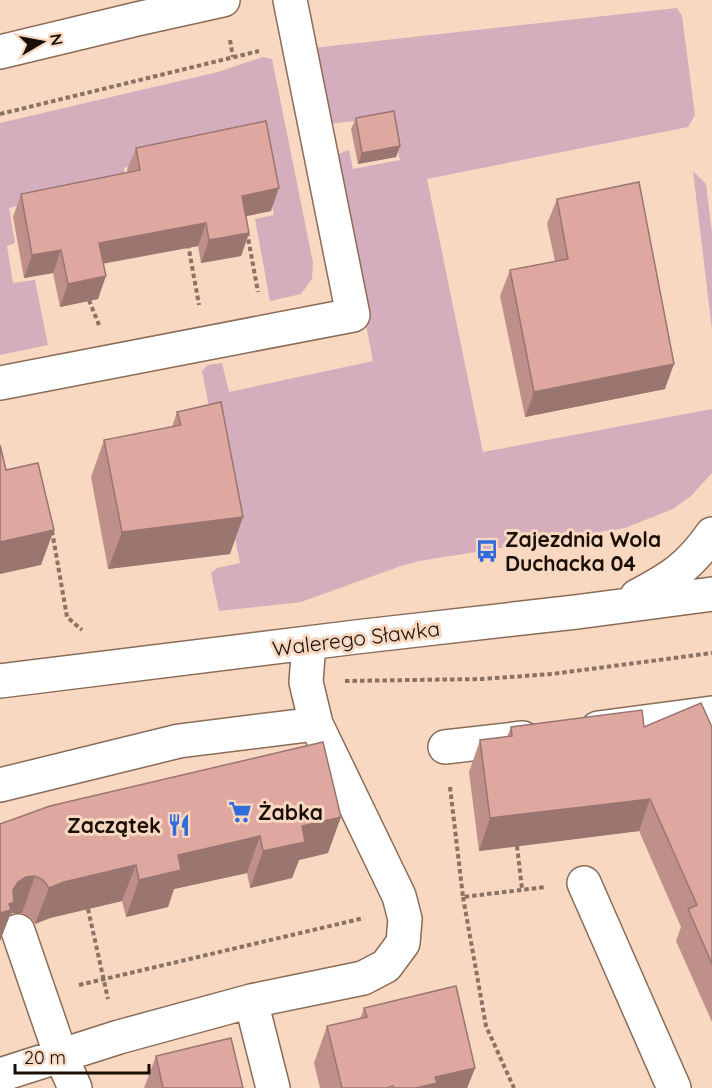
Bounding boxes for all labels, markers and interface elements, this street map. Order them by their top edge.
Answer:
north arrow [12,12,72,72]
text: N [46,32,68,47]
place label: Zajezdnia Wola Duchacka 04 [505,526,661,576]
bus stop icon: Zajezdnia Wola Duchacka 04 [474,538,500,564]
street label: Walerego Sławka [271,615,441,661]
supermarket icon: Żabka [227,799,253,825]
place label: Żabka [258,799,323,825]
place label: Zaczątek [67,812,161,838]
restaurant icon: Zaczątek [166,812,192,838]
scale bar [15,1037,148,1075]
text: 20 m [24,1046,66,1069]

